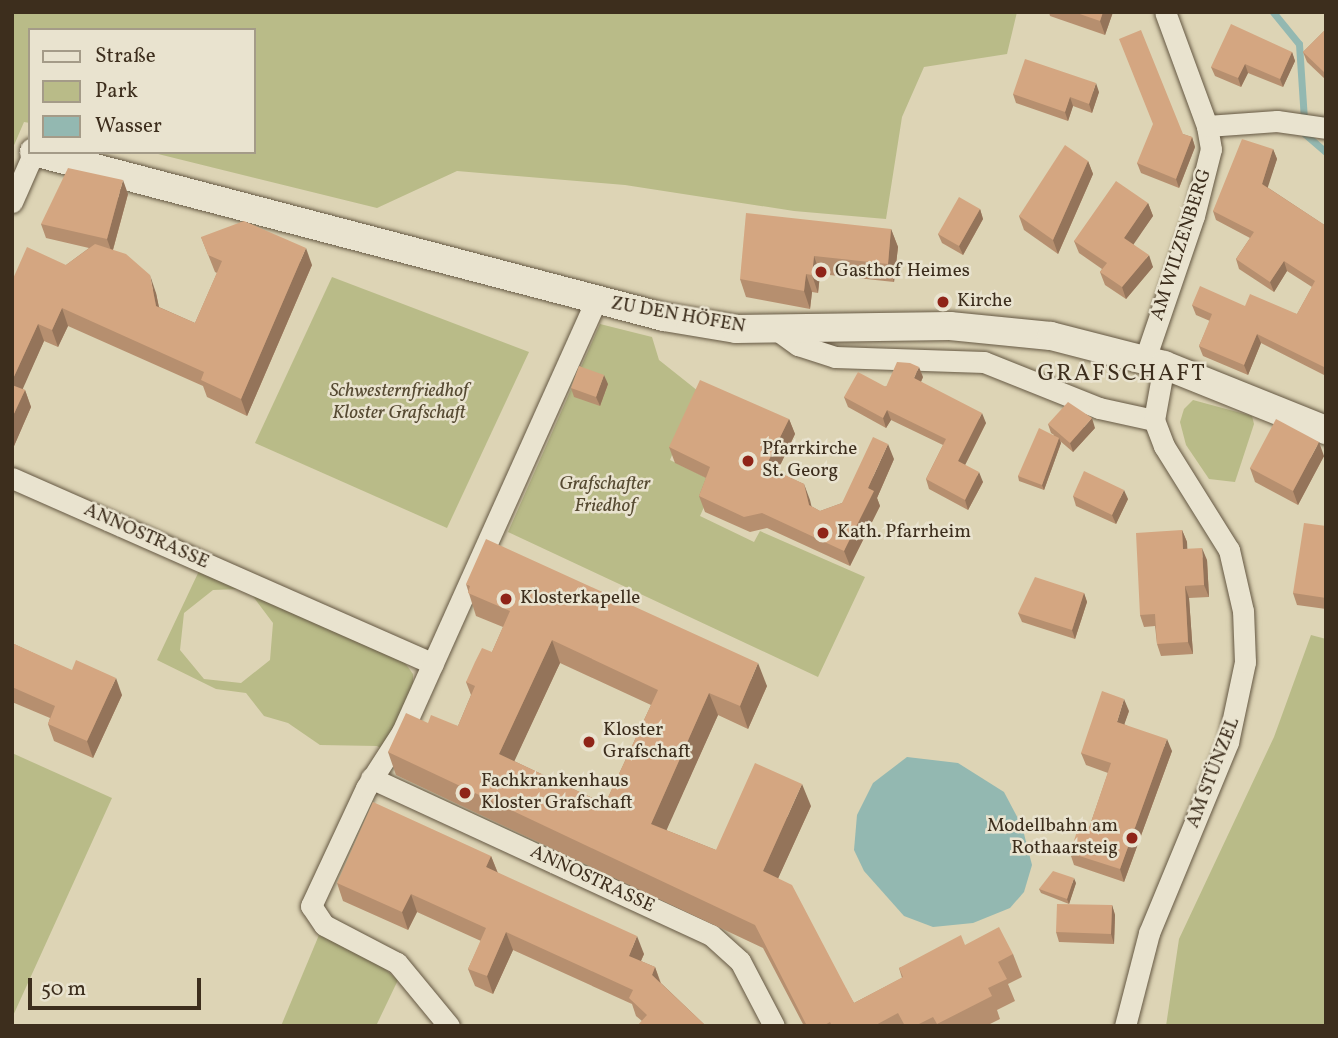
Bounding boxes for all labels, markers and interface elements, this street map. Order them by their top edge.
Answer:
legend [28,28,256,154]
text: Straße [95,42,156,71]
text: Park [95,77,138,106]
text: Wasser [95,112,162,141]
street label: AM WILZENBERG [1147,166,1217,324]
place label: Gasthof Heimes [835,261,968,283]
marker: Gasthof Heimes [813,264,829,280]
place label: Kirche [957,291,1012,313]
street label: ZU DEN HÖFEN [609,293,747,339]
marker: Kirche [935,294,951,310]
district label: GRAFSCHAFT [1039,360,1205,388]
park label: Schwesternfriedhof Kloster Grafschaft [330,381,468,425]
place label: Pfarrkirche St. Georg [762,439,857,483]
marker: Pfarrkirche St. Georg [740,453,756,469]
park label: Grafschafter Friedhof [559,474,651,518]
street label: ANNOSTRASSE [80,499,212,575]
place label: Kath. Pfarrheim [837,522,971,544]
marker: Kath. Pfarrheim [815,525,831,541]
place label: Klosterkapelle [520,588,640,610]
marker: Klosterkapelle [498,591,514,607]
street label: AM STÜNZEL [1182,714,1246,832]
place label: Kloster Grafschaft [603,720,691,764]
marker: Kloster Grafschaft [581,734,597,750]
place label: Fachkrankenhaus Kloster Grafschaft [481,771,633,815]
marker: Fachkrankenhaus Kloster Grafschaft [455,783,475,803]
place label: Modellbahn am Rothaarsteig [987,816,1118,860]
marker: Modellbahn am Rothaarsteig [1124,830,1140,846]
street label: ANNOSTRASSE [526,841,658,919]
scale bar [32,964,205,1008]
text: 50 m [41,975,86,1004]

